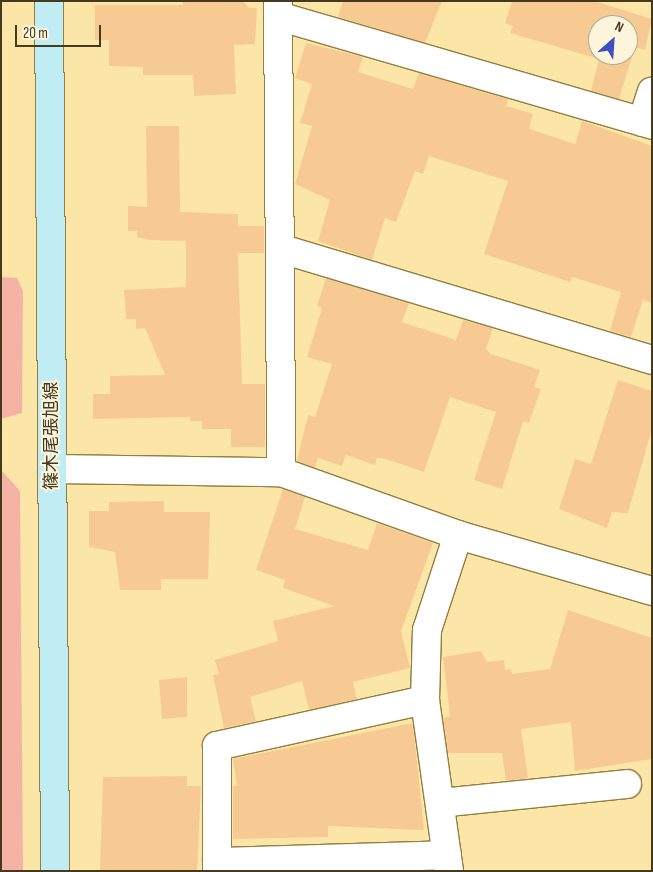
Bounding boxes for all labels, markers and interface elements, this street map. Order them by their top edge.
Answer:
scale bar [18,15,104,47]
north arrow [588,15,638,65]
text: N [612,18,626,36]
text: 20 m [23,24,48,43]
street label: 篠木尾張旭線 [41,382,63,490]

